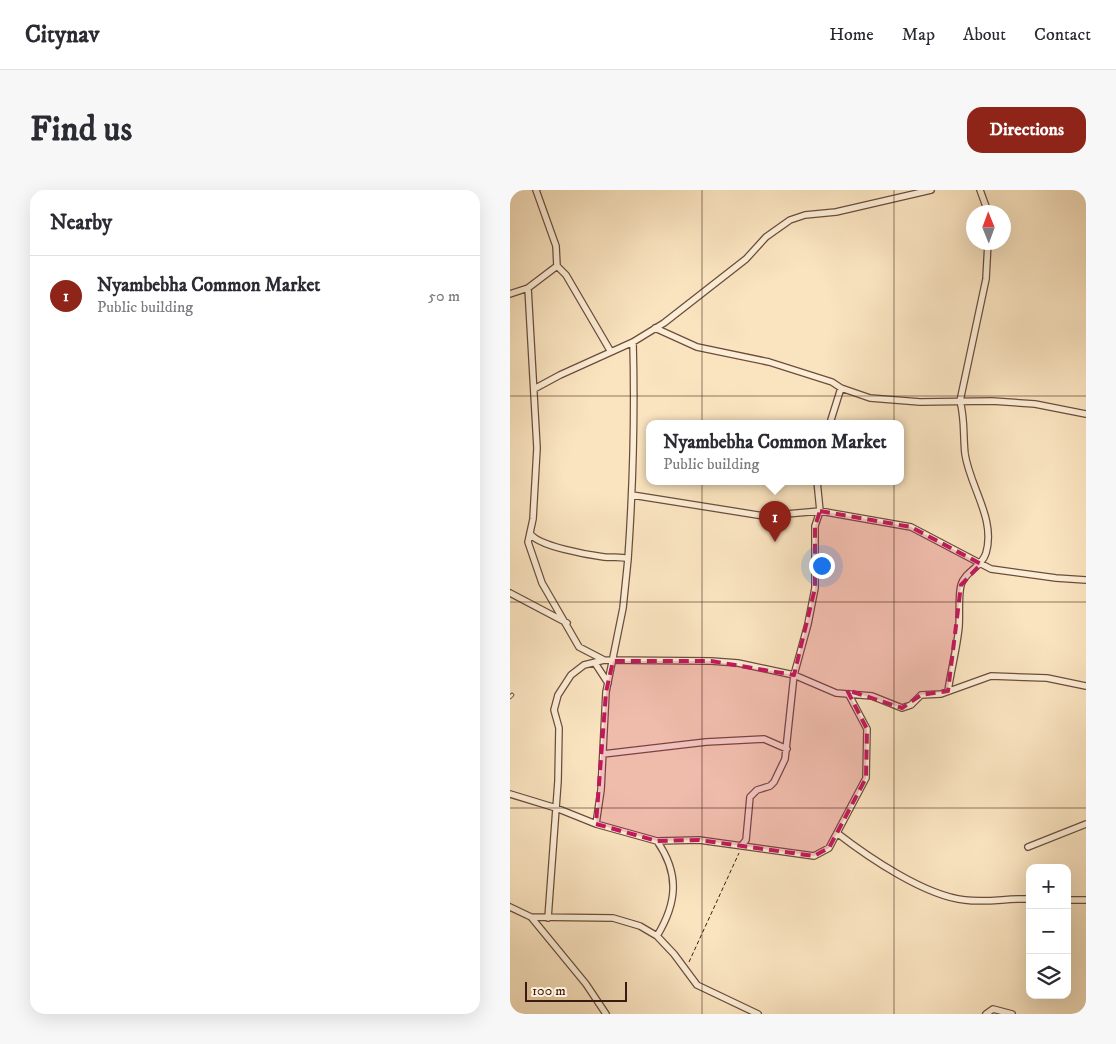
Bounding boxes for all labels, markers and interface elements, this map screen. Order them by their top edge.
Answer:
text: Citynav [25,20,99,50]
text: Home [829,24,874,46]
text: Map [902,24,935,46]
text: About [963,24,1006,46]
text: Contact [1034,24,1091,46]
button: Directions [967,107,1086,153]
text: Find us [30,108,132,152]
north arrow [966,205,1011,250]
text: Nearby [50,210,112,236]
text: Nyambebha Common Market [97,274,320,297]
text: 1 [63,286,69,306]
text: 50 m [428,286,460,306]
text: Public building [97,297,193,317]
popup [646,420,904,485]
text: Nyambebha Common Market [663,431,887,454]
text: Public building [663,454,759,474]
pin: 1 [759,501,791,542]
your location [809,553,835,579]
map controls [1026,864,1071,999]
button: + [1026,864,1071,909]
button: − [1026,909,1071,954]
button: layers [1026,954,1071,999]
scale bar [525,979,628,1002]
text: 100 m [532,982,566,1000]

